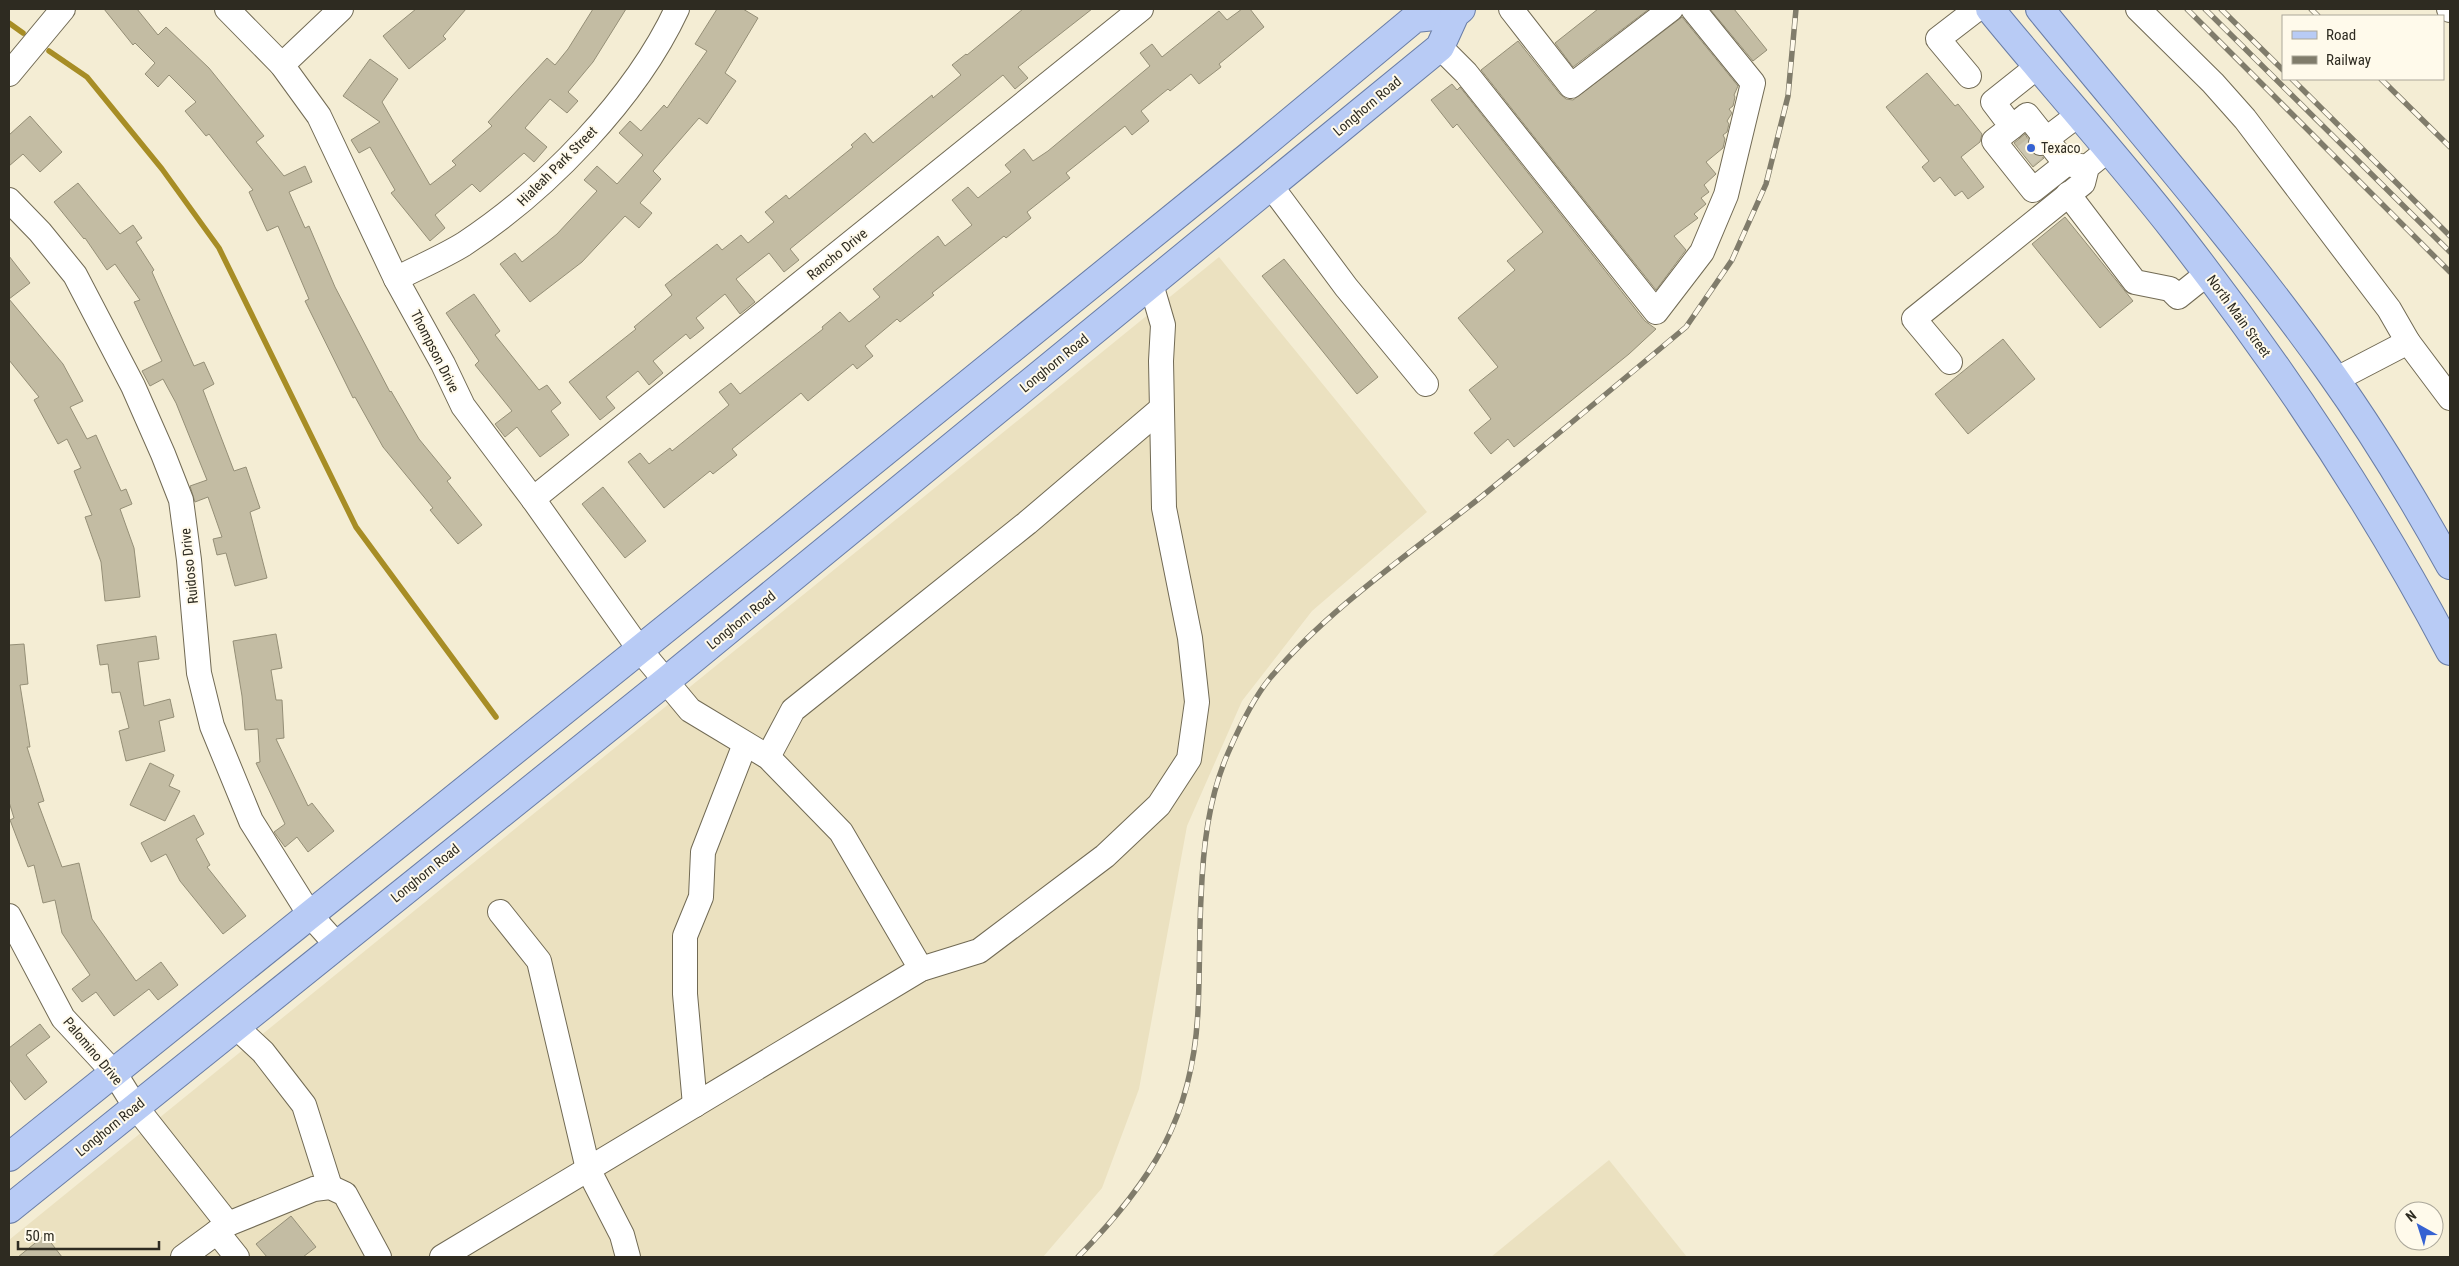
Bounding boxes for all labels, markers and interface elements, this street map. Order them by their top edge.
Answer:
legend [2282,15,2444,80]
text: Road [2326,26,2356,44]
text: Railway [2326,51,2371,69]
street label: Longhorn Road [1330,73,1404,139]
street label: Hialeah Park Street [514,123,600,209]
place label: Texaco [2041,140,2081,156]
marker: Texaco [2025,142,2037,154]
street label: Rancho Drive [804,225,870,283]
street label: North Main Street [2204,272,2274,360]
street label: Thompson Drive [407,307,463,395]
street label: Longhorn Road [1017,330,1091,396]
street label: Ruidoso Drive [177,527,201,605]
street label: Longhorn Road [704,587,778,653]
street label: Longhorn Road [388,840,462,906]
street label: Palomino Drive [60,1014,126,1088]
street label: Longhorn Road [73,1094,147,1160]
north arrow [2394,1201,2444,1251]
text: N [2402,1207,2419,1225]
scale bar [18,1218,159,1250]
text: 50 m [25,1227,55,1245]

